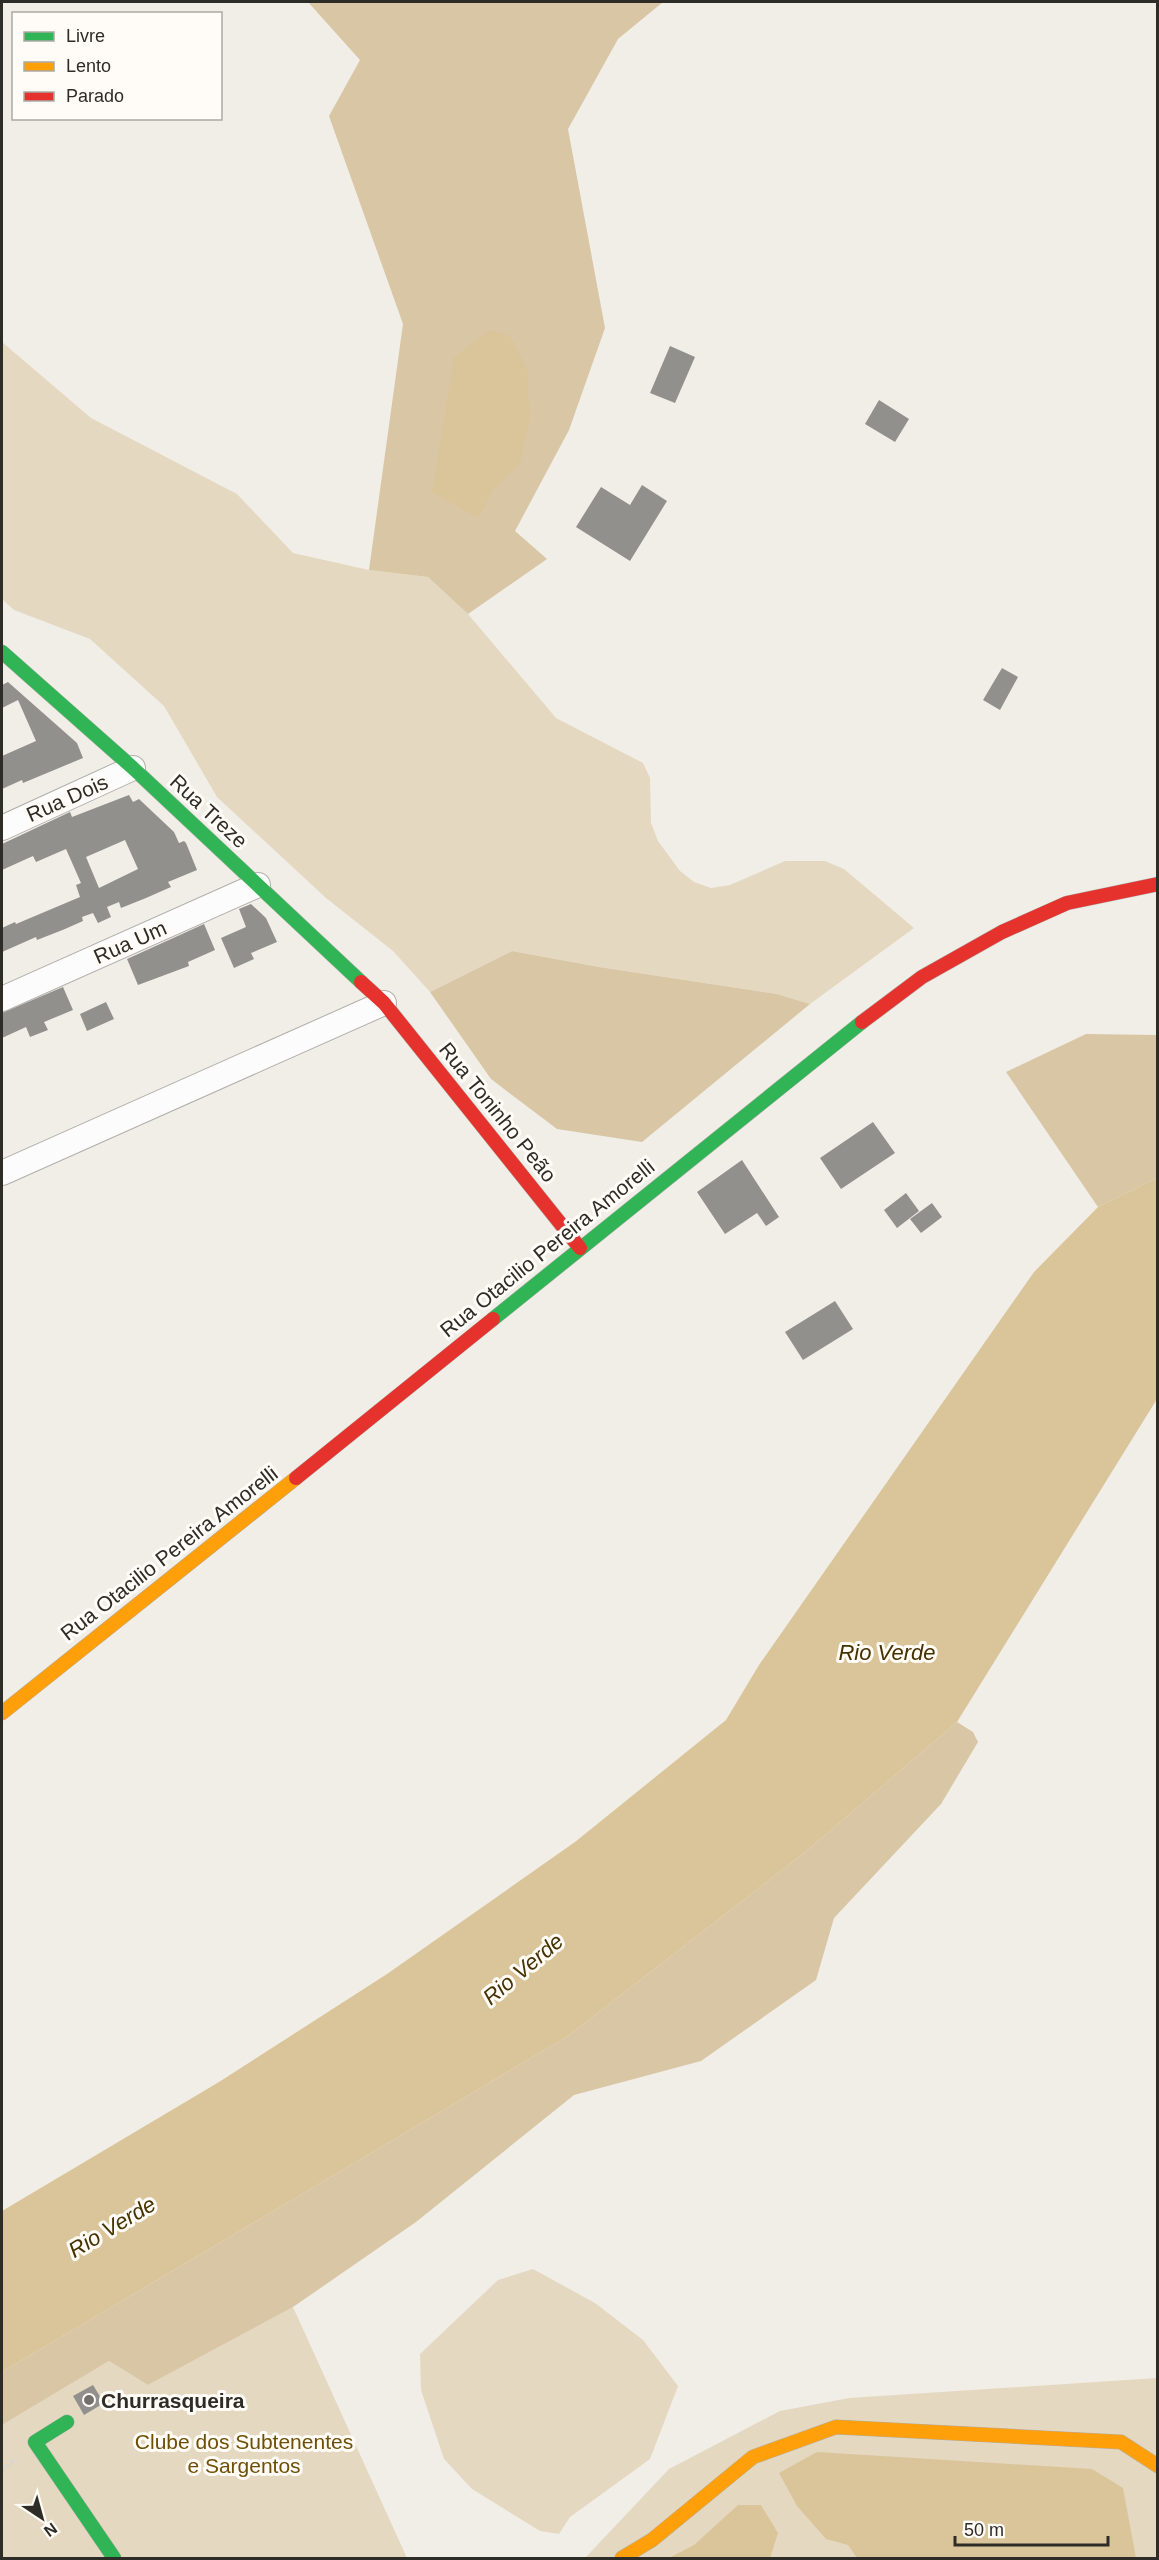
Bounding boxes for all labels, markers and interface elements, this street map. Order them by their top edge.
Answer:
legend [12,12,222,120]
text: Livre [66,26,105,46]
text: Lento [66,56,111,76]
text: Parado [66,86,124,106]
street label: Rua Dois [23,770,111,826]
street label: Rua Treze [166,770,252,852]
street label: Rua Um [90,916,170,968]
street label: Rua Toninho Peão [435,1038,561,1186]
street label: Rua Otacilio Pereira Amorelli [435,1155,659,1341]
street label: Rua Otacilio Pereira Amorelli [56,1461,282,1645]
water label: Rio Verde [838,1640,936,1665]
water label: Rio Verde [478,1928,568,2010]
water label: Rio Verde [64,2191,160,2263]
place label: Churrasqueira [101,2389,245,2412]
marker: Churrasqueira [82,2393,96,2407]
park label: Clube dos Subtenentes e Sargentos [135,2430,353,2477]
north arrow [12,2488,72,2548]
scale bar [955,2509,1108,2547]
text: N [41,2519,60,2540]
text: 50 m [964,2520,1004,2540]

